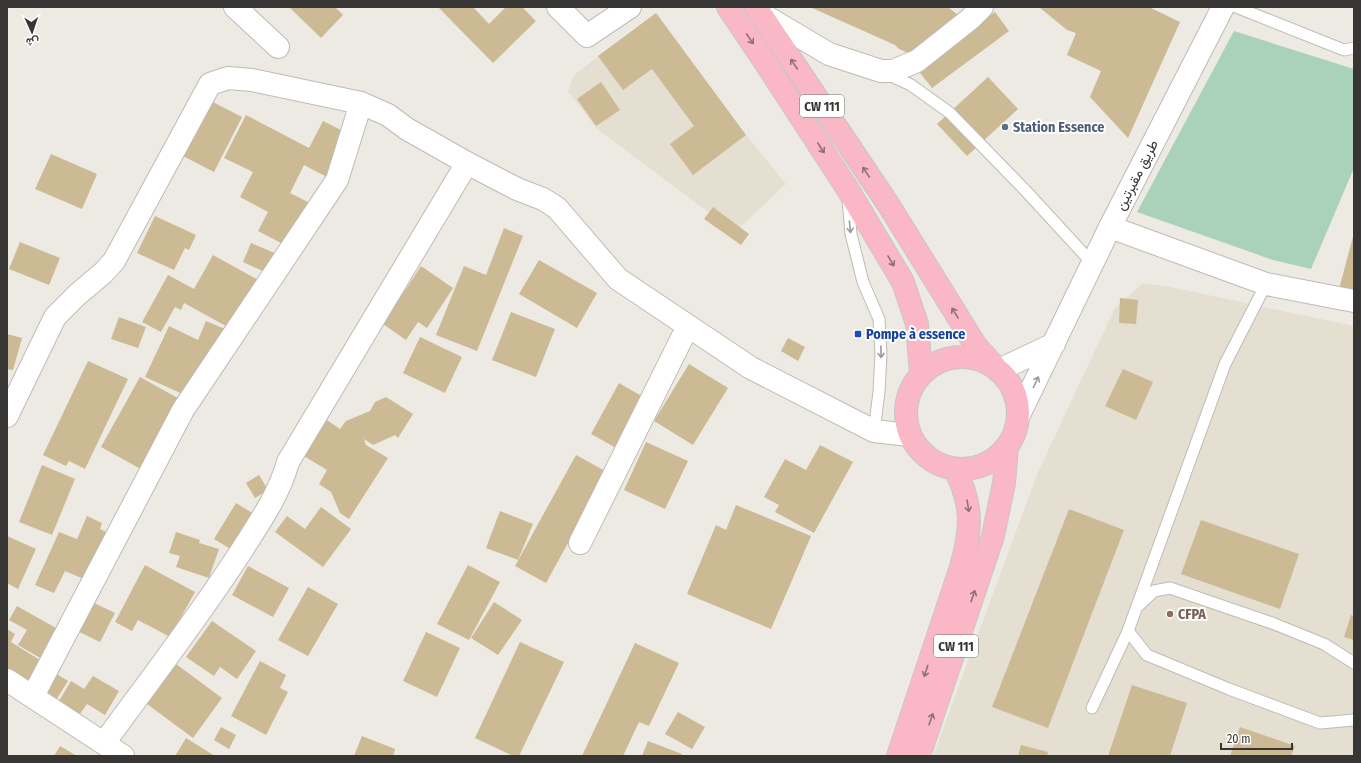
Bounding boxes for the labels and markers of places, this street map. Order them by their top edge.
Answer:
place label: Station Essence [1013,119,1104,136]
marker: Station Essence [1000,122,1010,132]
place label: Pompe à essence [866,326,965,343]
marker: Pompe à essence [853,329,863,339]
place label: CFPA [1178,606,1206,623]
marker: CFPA [1165,609,1175,619]

